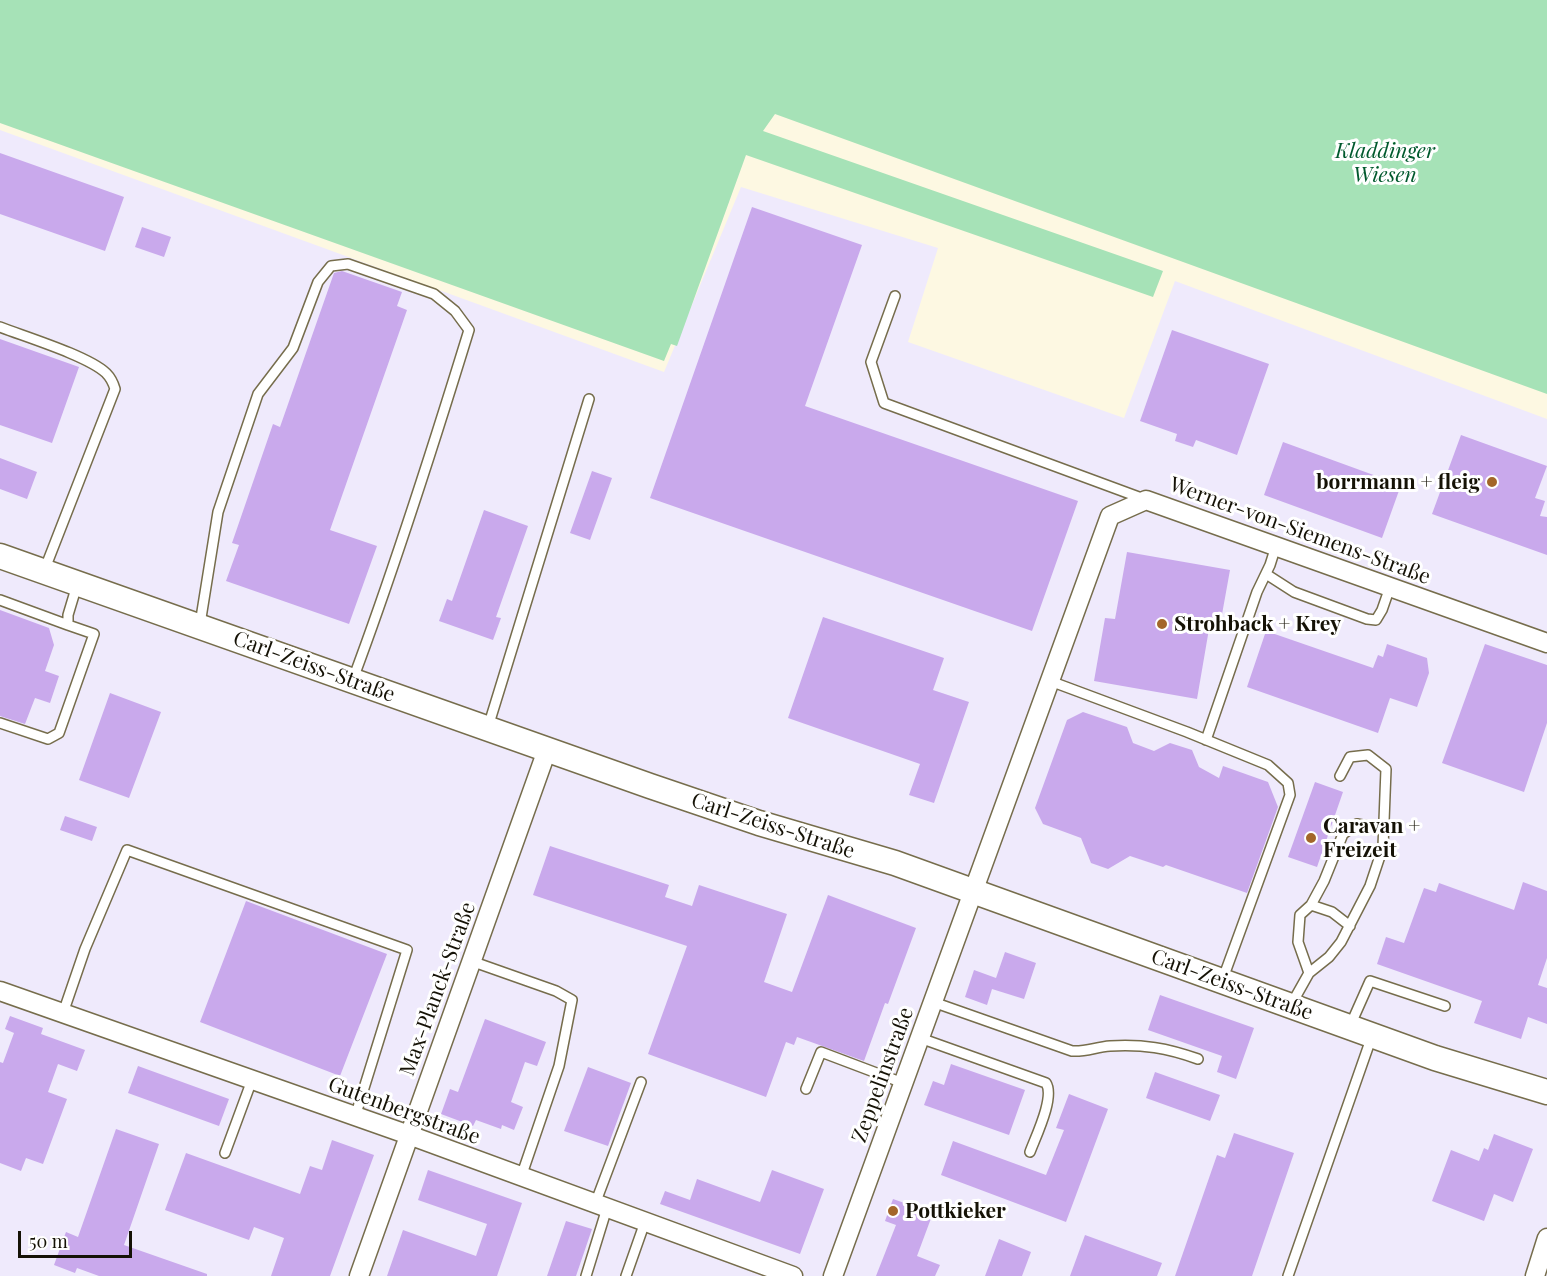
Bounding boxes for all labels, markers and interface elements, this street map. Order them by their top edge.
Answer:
park label: Kladdinger Wiesen [1335,138,1435,188]
place label: borrmann + fleig [1316,469,1480,495]
street label: Werner-von-Siemens-Straße [1166,472,1434,590]
marker: borrmann + fleig [1485,475,1499,489]
place label: Strohback + Krey [1174,611,1341,637]
marker: Strohback + Krey [1155,617,1169,631]
street label: Carl-Zeiss-Straße [230,626,398,708]
street label: Carl-Zeiss-Straße [688,788,858,864]
place label: Caravan + Freizeit [1323,813,1420,863]
marker: Caravan + Freizeit [1304,831,1318,845]
street label: Max-Planck-Straße [395,899,481,1079]
street label: Carl-Zeiss-Straße [1148,944,1316,1026]
street label: Zeppelinstraße [847,1004,919,1146]
street label: Gutenbergstraße [325,1072,483,1150]
place label: Pottkieker [905,1198,1006,1224]
marker: Pottkieker [886,1204,900,1218]
scale bar [21,1219,135,1257]
text: 50 m [29,1229,68,1253]

